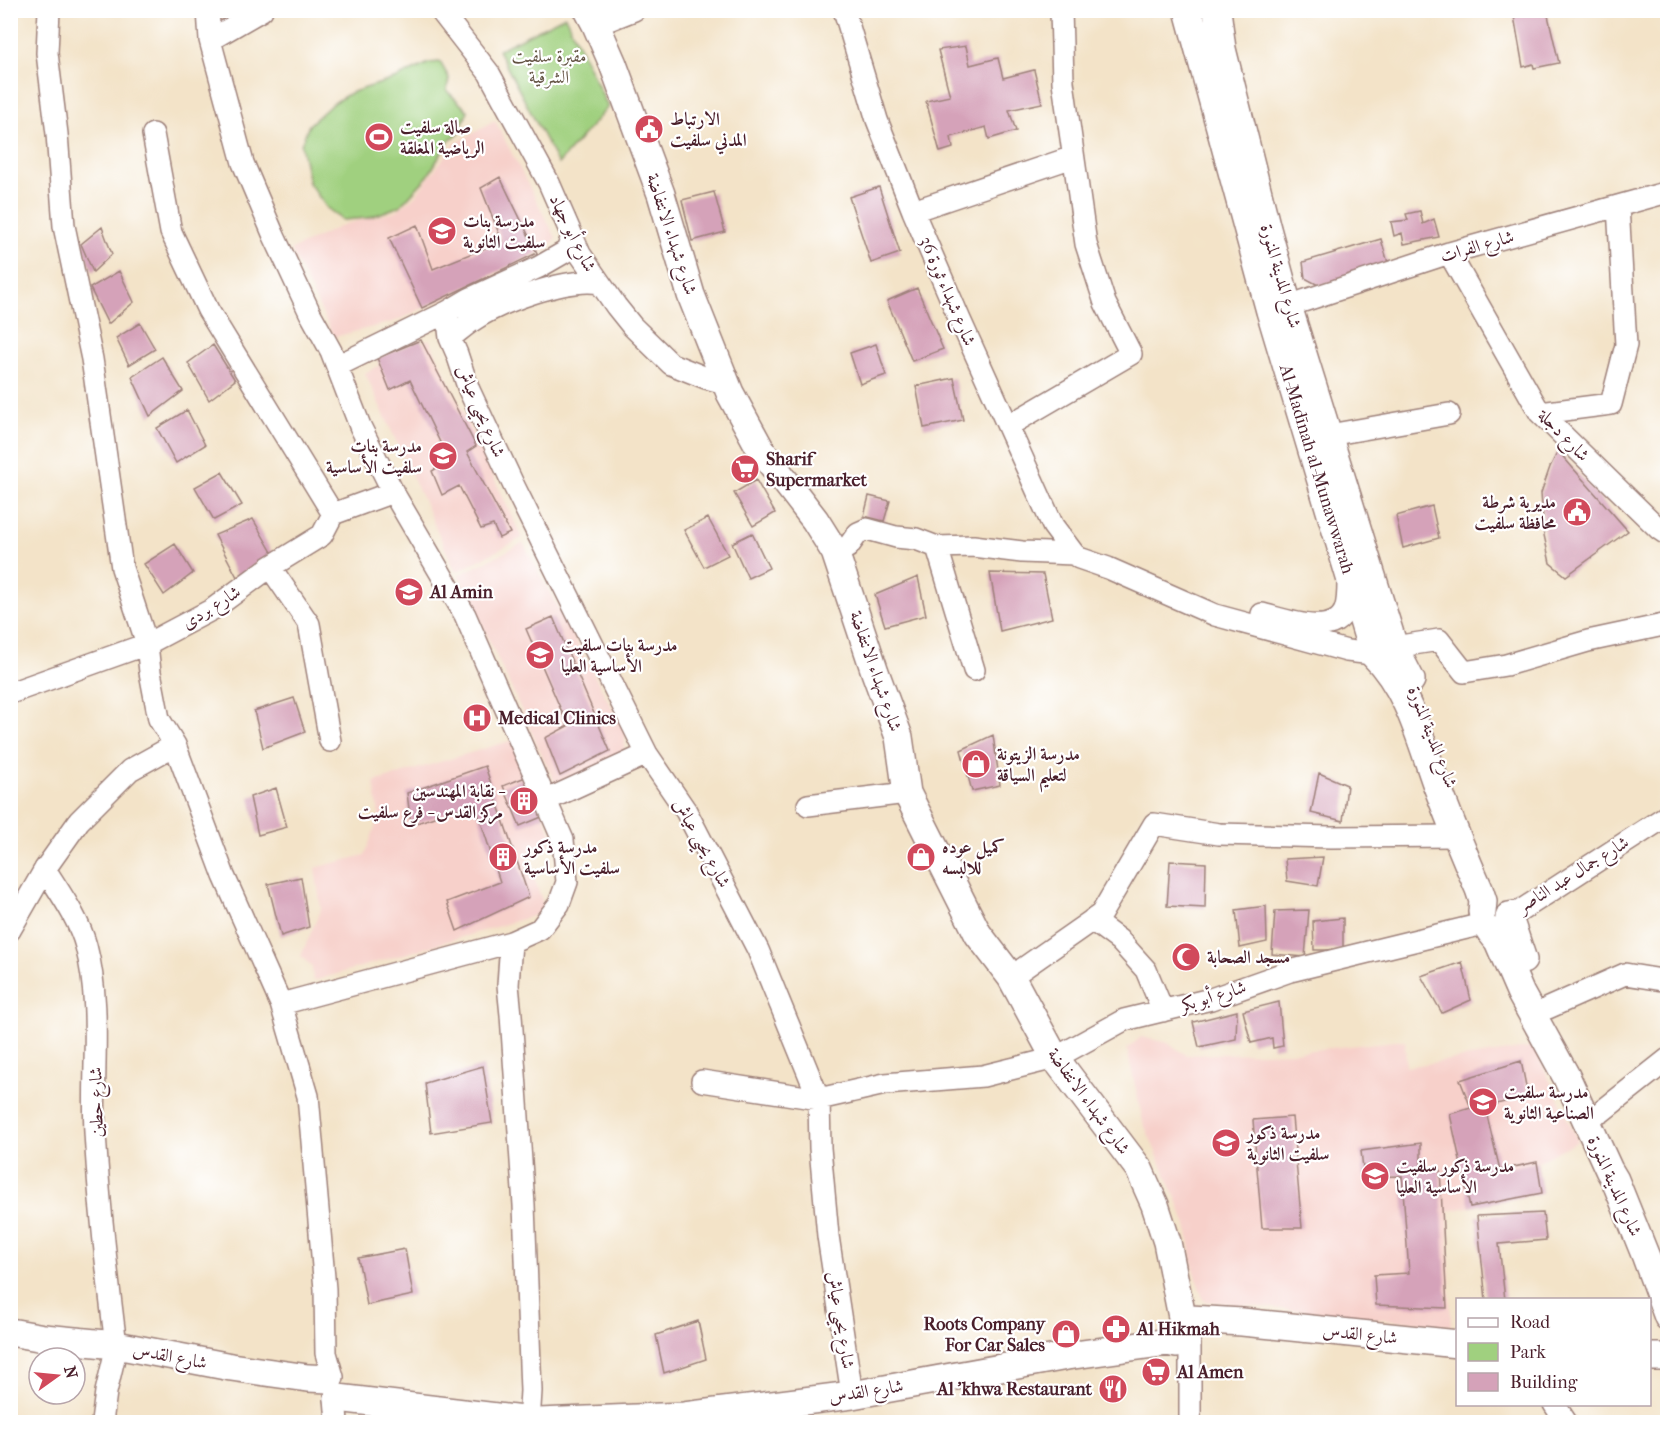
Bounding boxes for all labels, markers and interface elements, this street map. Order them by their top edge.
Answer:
park label: مقبرة سلفيت الشرقية [511,46,587,89]
place label: الارتباط المدني سلفيت [670,109,747,155]
public building icon: الارتباط المدني سلفيت [633,113,665,145]
place label: صالة سلفيت الرياضية المغلقة [400,117,485,159]
sports icon: صالة سلفيت الرياضية المغلقة [363,121,395,153]
street label: شارع شهداء الانتفاضة [638,171,701,299]
street label: شارع أبو جهاد [541,190,603,277]
place label: مدرسة بنات سلفيت الثانوية [463,211,545,253]
school or university icon: مدرسة بنات سلفيت الثانوية [426,215,458,247]
street label: شارع المدينة المنورة [1252,222,1305,332]
street label: شارع الفرات [1438,226,1518,271]
street label: شارع شهداء ثورة 36 [911,233,980,351]
street label: Al-Madīnah al-Munawwarah [1274,361,1358,576]
street label: شارع يحيى عياش [448,362,509,462]
street label: شارع دجلة [1530,404,1594,469]
place label: مدرسة بنات سلفيت الأساسية [326,436,422,478]
school or university icon: مدرسة بنات سلفيت الأساسية [427,440,459,472]
place label: Sharif Supermarket [766,449,867,491]
supermarket icon: Sharif Supermarket [729,453,761,485]
place label: مديرية شرطة محافظة سلفيت [1474,492,1557,534]
public building icon: مديرية شرطة محافظة سلفيت [1561,496,1593,528]
school or university icon: Al Amin [393,576,425,608]
street label: شارع بردى [178,581,247,637]
place label: Al Amin [429,582,493,603]
street label: شارع شهداء الانتفاضة [841,608,906,736]
place label: مدرسة بنات سلفيت الأساسية العليا [561,635,678,677]
school or university icon: مدرسة بنات سلفيت الأساسية العليا [524,639,556,671]
street label: شارع المدينة المنورة [1400,683,1462,793]
hospital icon: Medical Clinics [461,702,493,734]
place label: Medical Clinics [497,708,616,729]
place label: مدرسة الزيتونة لتعليم السياقة [997,744,1080,793]
shop icon: مدرسة الزيتونة لتعليم السياقة [960,748,992,780]
place label: نقابة المهندسين - مركز القدس - فرع سلفيت [358,781,506,827]
building icon: نقابة المهندسين - مركز القدس - فرع سلفيت [508,785,540,817]
street label: شارع يحيى عياش [665,795,735,893]
street label: شارع جمال عبد الناصر [1512,832,1635,922]
place label: مدرسة ذكور سلفيت الأساسية [522,837,620,879]
place label: كميل عوده للالبسه [942,837,1005,879]
building icon: مدرسة ذكور سلفيت الأساسية [487,841,519,873]
shop icon: كميل عوده للالبسه [905,841,937,873]
mosque icon: مسجد الصحابة [1170,941,1202,973]
place label: مسجد الصحابة [1207,947,1290,968]
street label: شارع أبو بكر [1175,974,1250,1021]
street label: شارع شهداء الانتفاضة [1040,1044,1134,1161]
street label: شارع حطين [85,1066,112,1137]
place label: مدرسة سلفيت الصناعية الثانوية [1504,1082,1594,1124]
school or university icon: مدرسة سلفيت الصناعية الثانوية [1467,1086,1499,1118]
place label: مدرسة ذكور سلفيت الثانوية [1245,1123,1329,1165]
school or university icon: مدرسة ذكور سلفيت الثانوية [1210,1127,1242,1159]
street label: شارع المدينة المنورة [1579,1133,1646,1241]
place label: مدرسة ذكور سلفيت الأساسية العليا [1396,1156,1514,1198]
school or university icon: مدرسة ذكور سلفيت الأساسية العليا [1359,1160,1391,1192]
street label: شارع يحيى عياش [818,1270,859,1371]
legend [1456,1298,1651,1406]
text: Road [1510,1312,1550,1333]
pharmacy icon: Al Hikmah [1100,1313,1132,1345]
place label: Roots Company For Car Sales [923,1314,1046,1356]
shop icon: Roots Company For Car Sales [1050,1318,1082,1350]
place label: Al Hikmah [1136,1319,1221,1340]
street label: شارع القدس [1321,1320,1398,1353]
street label: شارع القدس [130,1339,209,1378]
text: Park [1510,1342,1547,1363]
north arrow [27,1346,87,1406]
supermarket icon: Al Amen [1140,1356,1172,1388]
place label: Al Amen [1176,1362,1244,1383]
text: N [60,1364,82,1381]
text: Building [1510,1372,1578,1393]
restaurant icon: Al 'khwa Restaurant [1097,1373,1129,1405]
street label: شارع القدس [827,1375,906,1412]
place label: Al 'khwa Restaurant [936,1379,1093,1400]

